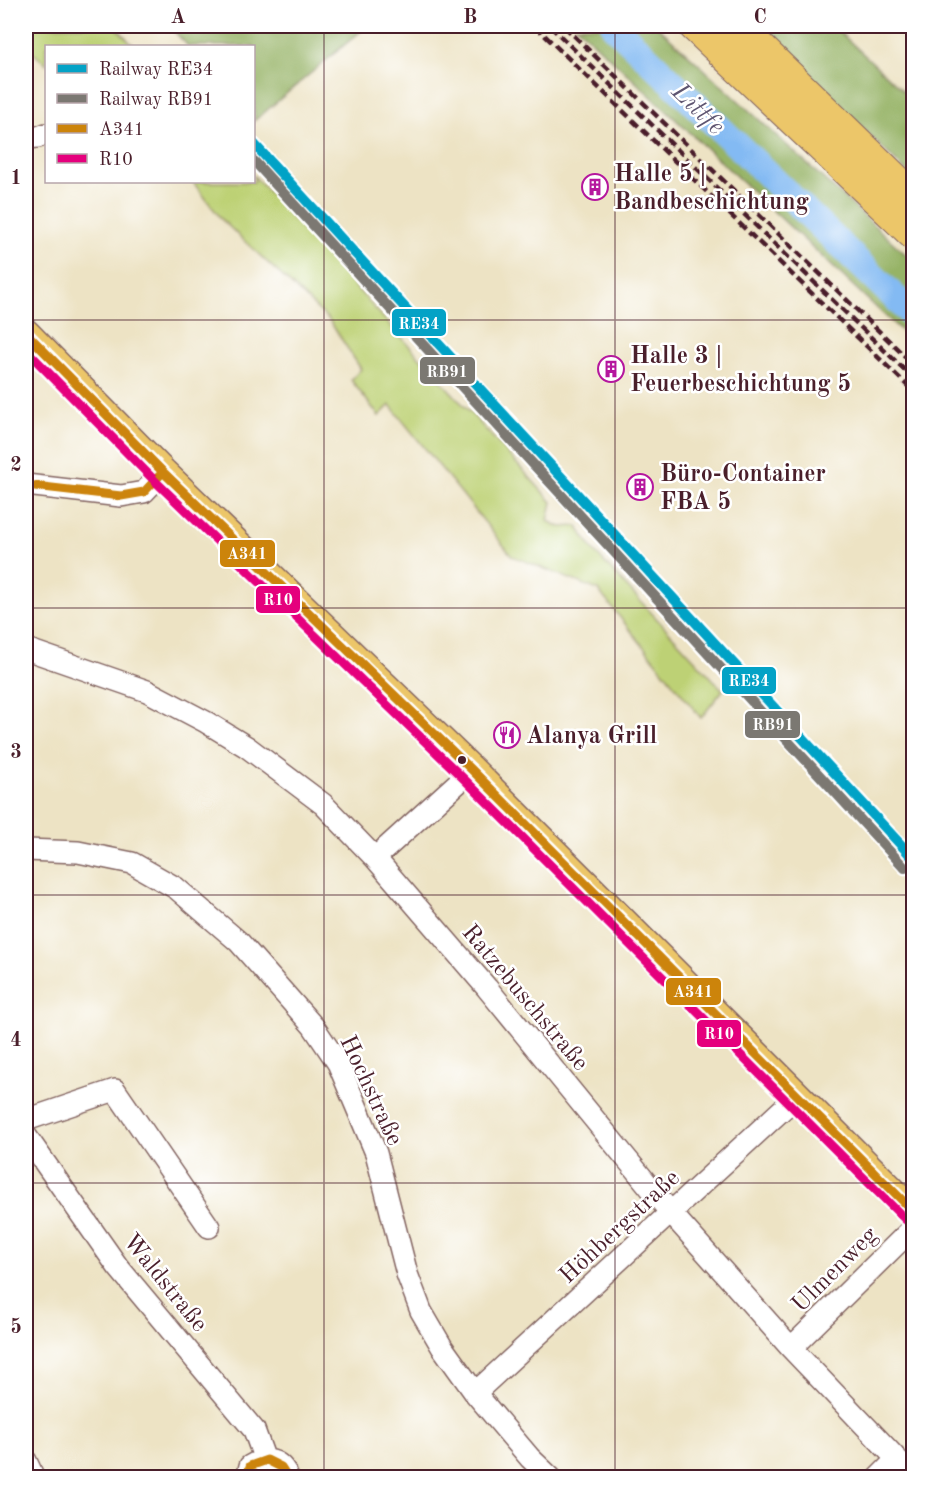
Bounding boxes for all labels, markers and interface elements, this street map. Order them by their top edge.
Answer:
text: A [170,8,186,28]
text: B [463,8,477,28]
text: C [753,8,767,28]
legend [45,45,255,183]
text: Railway RE34 [99,61,213,79]
water label: Littfe [666,78,729,140]
text: Railway RB91 [99,91,213,109]
text: A341 [99,121,144,139]
text: R10 [99,151,133,169]
place label: Halle 5 | Bandbeschichtung [614,162,810,215]
text: 1 [10,169,22,189]
building icon: Halle 5 | Bandbeschichtung [580,172,610,202]
line badge: RE34 [391,308,447,337]
text: RE34 [398,317,440,333]
place label: Halle 3 | Feuerbeschichtung 5 [630,345,851,397]
building icon: Halle 3 | Feuerbeschichtung 5 [596,354,626,384]
line badge: RB91 [419,356,476,385]
text: RB91 [426,365,468,381]
text: 2 [10,456,22,476]
place label: Büro-Container FBA 5 [660,463,826,515]
building icon: Büro-Container FBA 5 [625,472,655,502]
line badge: A341 [219,539,276,568]
text: A341 [227,547,267,563]
line badge: R10 [255,585,301,614]
text: R10 [263,593,293,609]
line badge: RE34 [721,666,777,695]
text: RE34 [728,674,770,690]
line badge: RB91 [744,710,801,739]
text: RB91 [752,718,794,734]
restaurant icon: Alanya Grill [492,720,522,750]
place label: Alanya Grill [526,725,657,749]
text: 3 [10,743,22,763]
unlabelled marker [456,754,468,766]
street label: Ratzebuschstraße [457,921,592,1076]
line badge: A341 [665,977,722,1006]
text: A341 [673,985,713,1001]
line badge: R10 [696,1019,742,1048]
text: R10 [704,1027,734,1043]
text: 4 [10,1031,22,1051]
street label: Hochstraße [334,1032,406,1150]
street label: Höhbergstraße [556,1166,685,1289]
street label: Ulmenweg [788,1223,883,1318]
street label: Waldstraße [118,1230,211,1337]
text: 5 [10,1317,22,1338]

